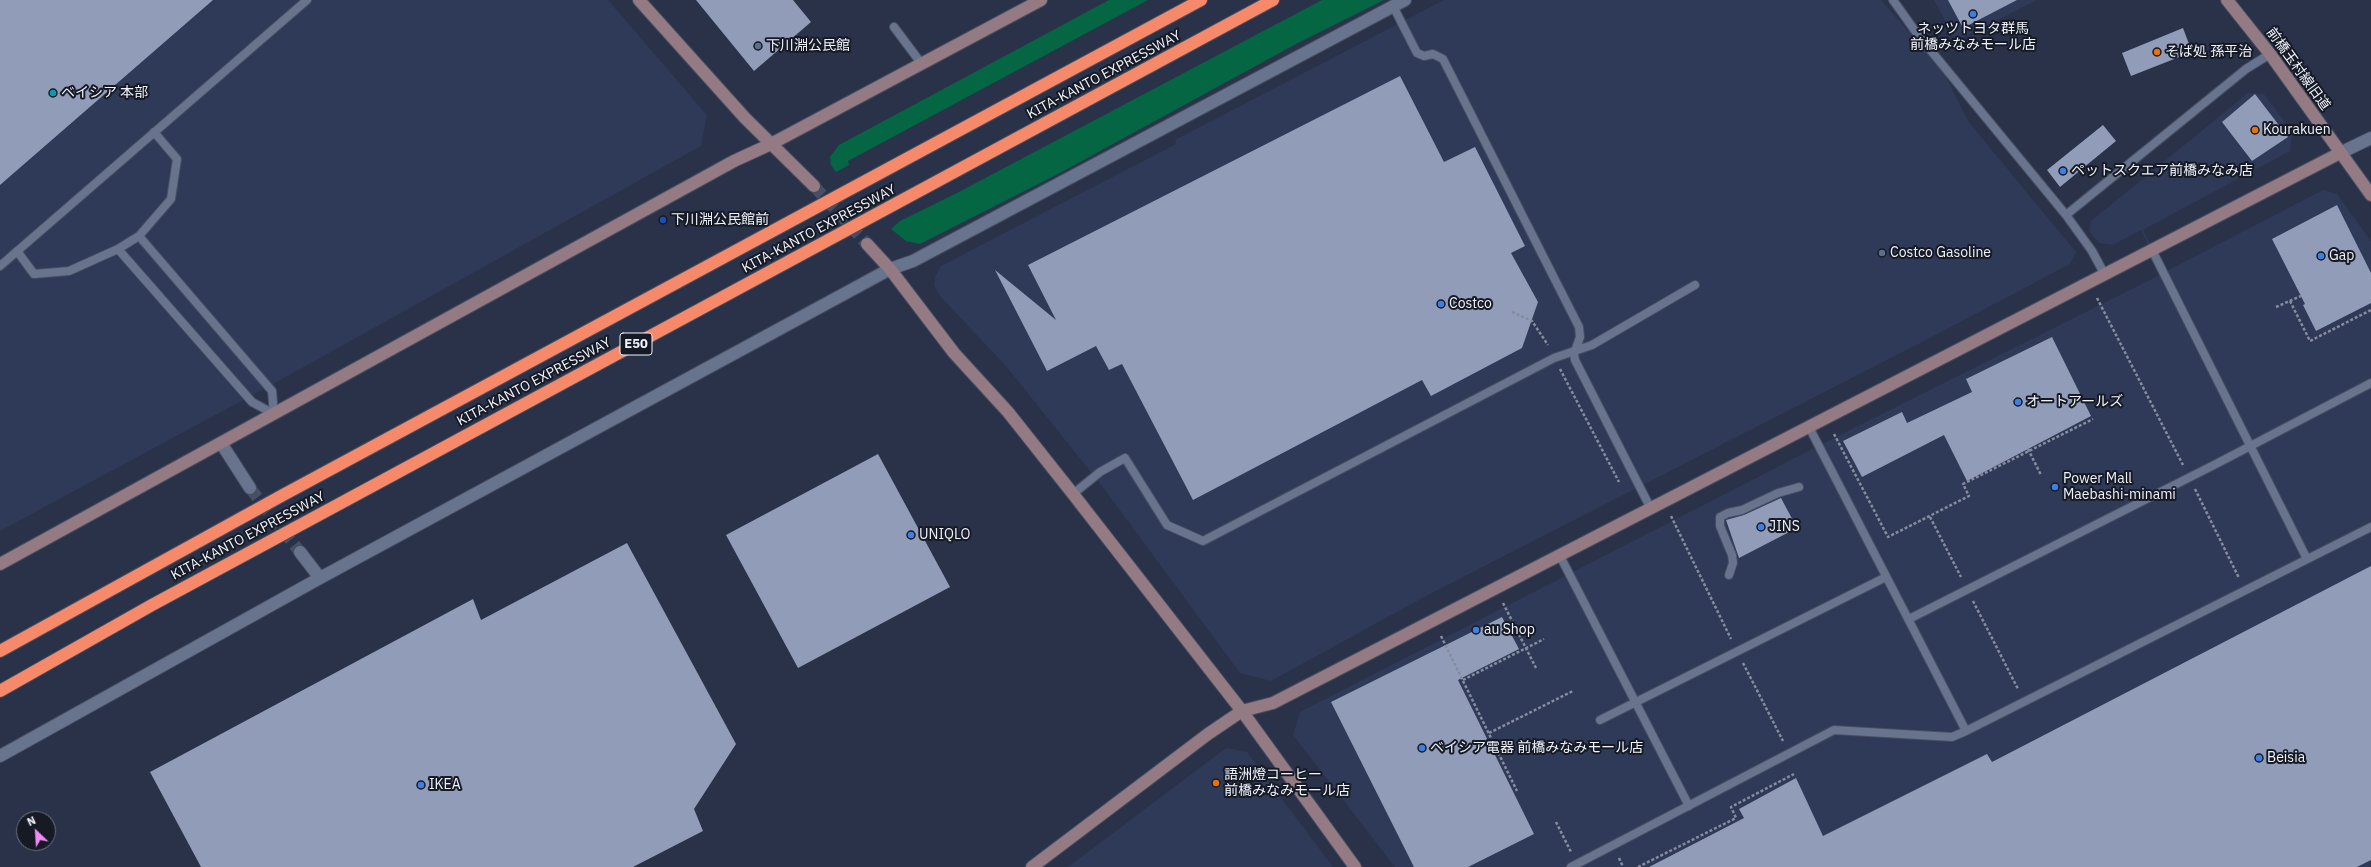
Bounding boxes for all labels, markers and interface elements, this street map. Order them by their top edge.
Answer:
marker: ネッツトヨタ群馬 前橋みなみモール店 [1968,9,1978,19]
place label: ネッツトヨタ群馬 前橋みなみモール店 [1910,21,2036,54]
street label: 前橋玉村線旧道 [2262,24,2334,114]
street label: KITA-KANTO EXPRESSWAY [1024,27,1184,123]
place label: 下川淵公民館 [766,38,850,54]
marker: 下川淵公民館 [753,41,763,51]
place label: そば処 孫平治 [2165,44,2252,60]
marker: そば処 孫平治 [2152,47,2162,57]
place label: ベイシア 本部 [61,85,148,101]
marker: ベイシア 本部 [48,88,58,98]
place label: Kourakuen [2263,122,2331,138]
marker: Kourakuen [2250,125,2260,135]
place label: ペットスクエア前橋みなみ店 [2071,163,2253,179]
marker: ペットスクエア前橋みなみ店 [2058,166,2068,176]
street label: KITA-KANTO EXPRESSWAY [739,181,899,277]
place label: 下川淵公民館前 [671,212,769,228]
marker: 下川淵公民館前 [658,215,668,225]
place label: Costco Gasoline [1890,245,1991,261]
marker: Costco Gasoline [1877,248,1887,258]
place label: Gap [2329,248,2354,264]
marker: Gap [2316,251,2326,261]
place label: Costco [1449,296,1492,312]
marker: Costco [1436,299,1446,309]
road number: E50 [620,333,652,355]
street label: KITA-KANTO EXPRESSWAY [454,334,614,430]
place label: オートアールズ [2026,394,2123,410]
marker: オートアールズ [2013,397,2023,407]
place label: Power Mall Maebashi-minami [2063,471,2176,504]
marker: Power Mall Maebashi-minami [2050,482,2060,492]
street label: KITA-KANTO EXPRESSWAY [168,488,328,584]
place label: JINS [1769,519,1800,535]
marker: JINS [1756,522,1766,532]
place label: UNIQLO [919,527,970,543]
marker: UNIQLO [906,530,916,540]
place label: au Shop [1484,622,1535,638]
marker: au Shop [1471,625,1481,635]
place label: ベイシア電器 前橋みなみモール店 [1430,740,1643,756]
marker: ベイシア電器 前橋みなみモール店 [1417,743,1427,753]
place label: Beisia [2267,750,2305,766]
marker: Beisia [2254,753,2264,763]
place label: 語洲燈コーヒー 前橋みなみモール店 [1224,767,1350,800]
place label: IKEA [429,777,461,793]
marker: 語洲燈コーヒー 前橋みなみモール店 [1211,778,1221,788]
marker: IKEA [416,780,426,790]
north arrow [16,811,56,851]
text: N [25,813,38,829]

